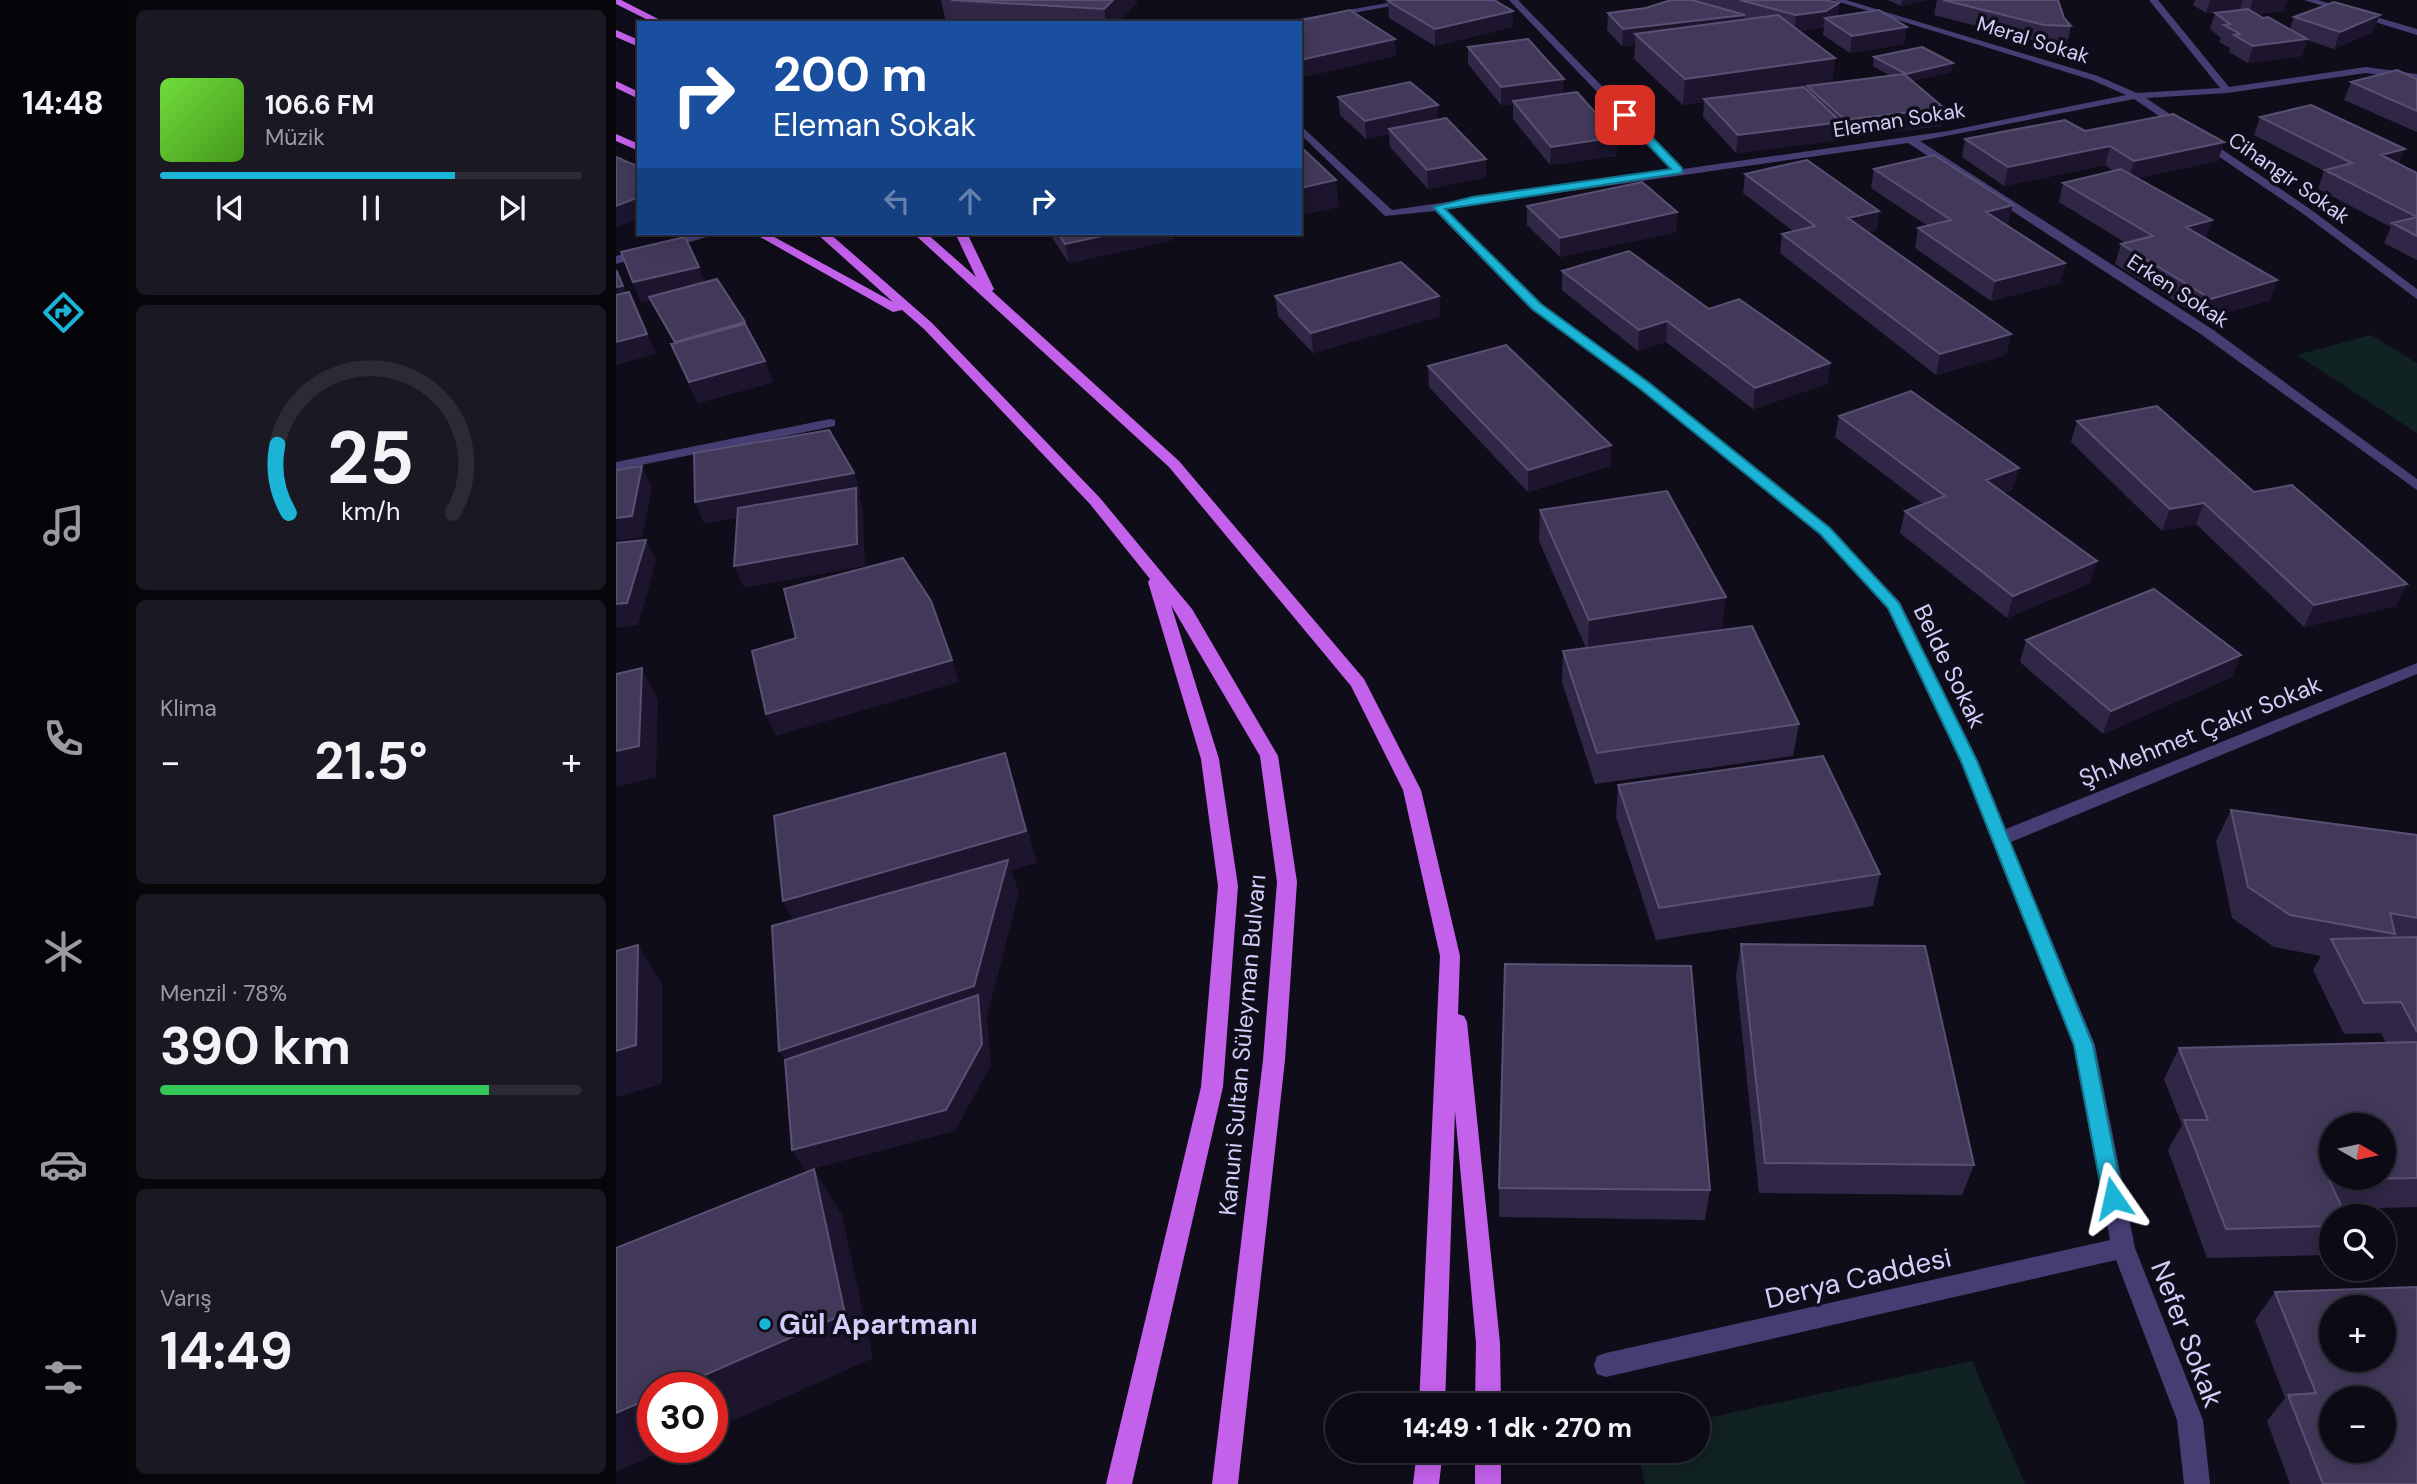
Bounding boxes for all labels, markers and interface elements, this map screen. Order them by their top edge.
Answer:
street label: Meral Sokak [1973,10,2093,70]
text: 200 m [773,42,928,106]
icon: right [658,49,749,140]
text: 14:48 [22,82,104,124]
pin [1595,85,1655,145]
text: 106.6 FM [265,88,374,122]
icon: arrive [1606,96,1644,134]
street label: Eleman Sokak [1831,96,1967,144]
text: Eleman Sokak [773,104,976,146]
text: Müzik [265,122,325,152]
street label: Cihangir Sokak [2223,126,2356,230]
icon: left [878,182,916,220]
icon: ahead [951,182,989,220]
icon: right [1024,182,1062,220]
icon: previous [211,189,249,227]
icon: pause [352,189,390,227]
icon: next [493,189,531,227]
street label: Erken Sokak [2122,248,2235,335]
icon: directions [39,288,88,337]
text: 25 [327,412,415,507]
text: km/h [341,495,401,528]
icon: music [39,501,88,550]
street label: Belde Sokak [1907,599,1993,733]
street label: Şh.Mehmet Çakır Sokak [2074,668,2326,794]
text: Klima [160,693,217,723]
icon: phone [39,714,88,763]
text: 21.5° [314,727,428,795]
text: − [160,737,181,787]
text: + [561,737,582,787]
street label: Kanuni Sultan Süleyman Bulvarı [1212,873,1272,1217]
icon: climate [39,927,88,976]
text: Menzil · 78% [160,978,287,1008]
text: 390 km [160,1012,351,1080]
north arrow [2319,1113,2396,1190]
map controls [2319,1113,2396,1463]
icon: car [39,1140,88,1189]
position arrow [2076,1161,2150,1235]
button: search [2319,1204,2396,1281]
street label: Derya Caddesi [1761,1239,1955,1317]
street label: Nefer Sokak [2142,1255,2232,1413]
text: Varış [160,1283,212,1313]
button: + [2319,1295,2396,1372]
place label: Gül Apartmanı [779,1306,978,1343]
marker: Gül Apartmanı [757,1316,773,1332]
text: 14:49 [160,1317,293,1385]
icon: filters [39,1353,88,1402]
speed limit sign: 30 [637,1372,728,1463]
button: − [2319,1386,2396,1463]
text: 14:49 · 1 dk · 270 m [1403,1411,1632,1445]

